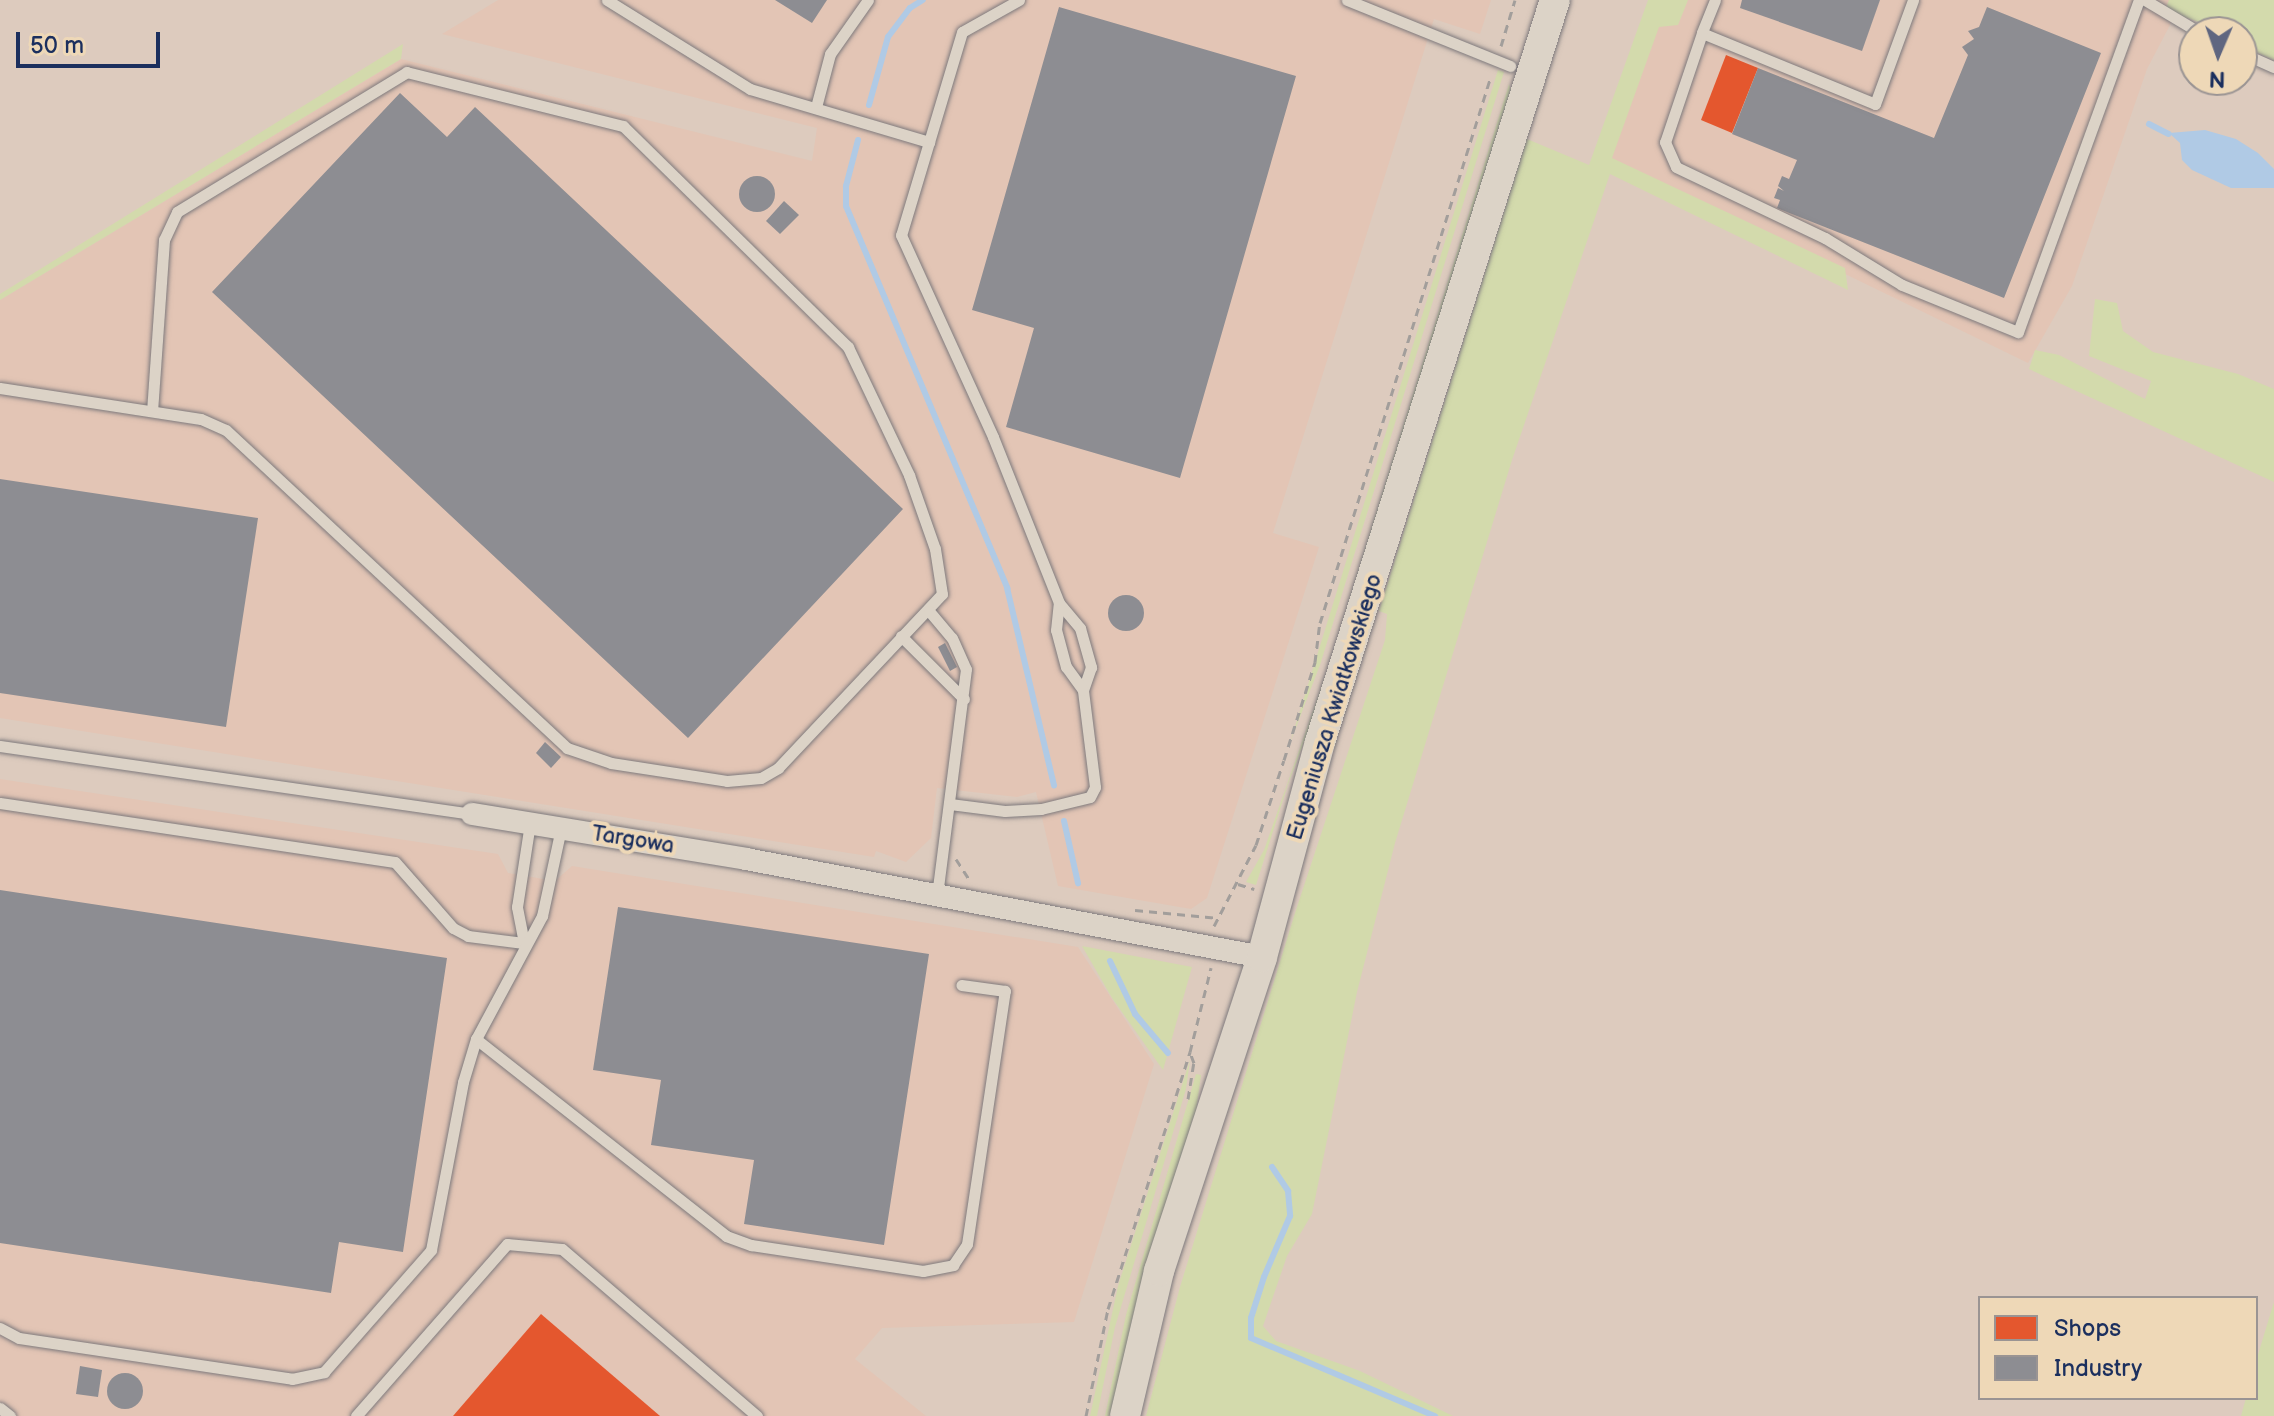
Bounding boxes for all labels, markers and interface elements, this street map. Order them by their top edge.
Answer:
scale bar [20,16,164,66]
north arrow [2178,16,2258,96]
text: 50 m [30,31,84,60]
text: N [2208,65,2226,92]
street label: Eugeniusza Kwiatkowskiego [1282,571,1388,843]
street label: Targowa [590,820,676,860]
legend [1978,1296,2258,1400]
text: Shops [2054,1314,2121,1343]
text: Industry [2054,1354,2142,1383]

